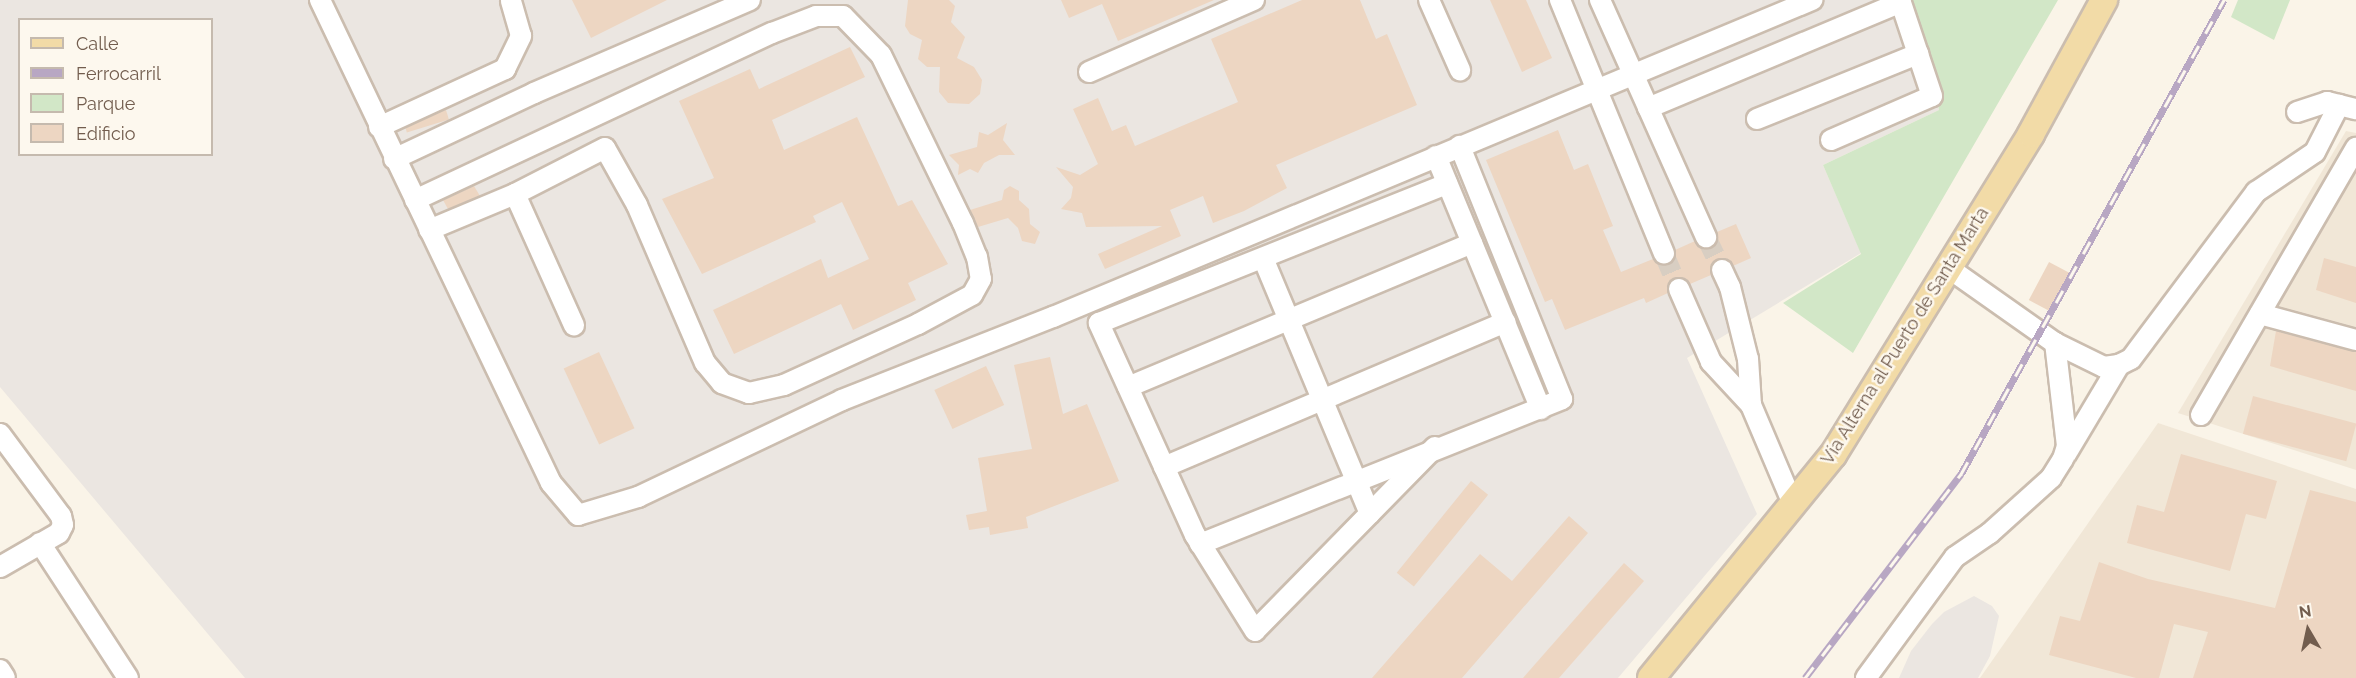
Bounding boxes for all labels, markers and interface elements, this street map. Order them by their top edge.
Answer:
legend [18,18,213,156]
text: Calle [76,33,119,54]
text: Ferrocarril [76,63,161,84]
text: Parque [76,93,135,114]
text: Edificio [76,123,135,144]
street label: Vía Alterna al Puerto de Santa Marta [1816,203,1994,469]
north arrow [2278,600,2338,660]
text: N [2298,601,2313,622]

